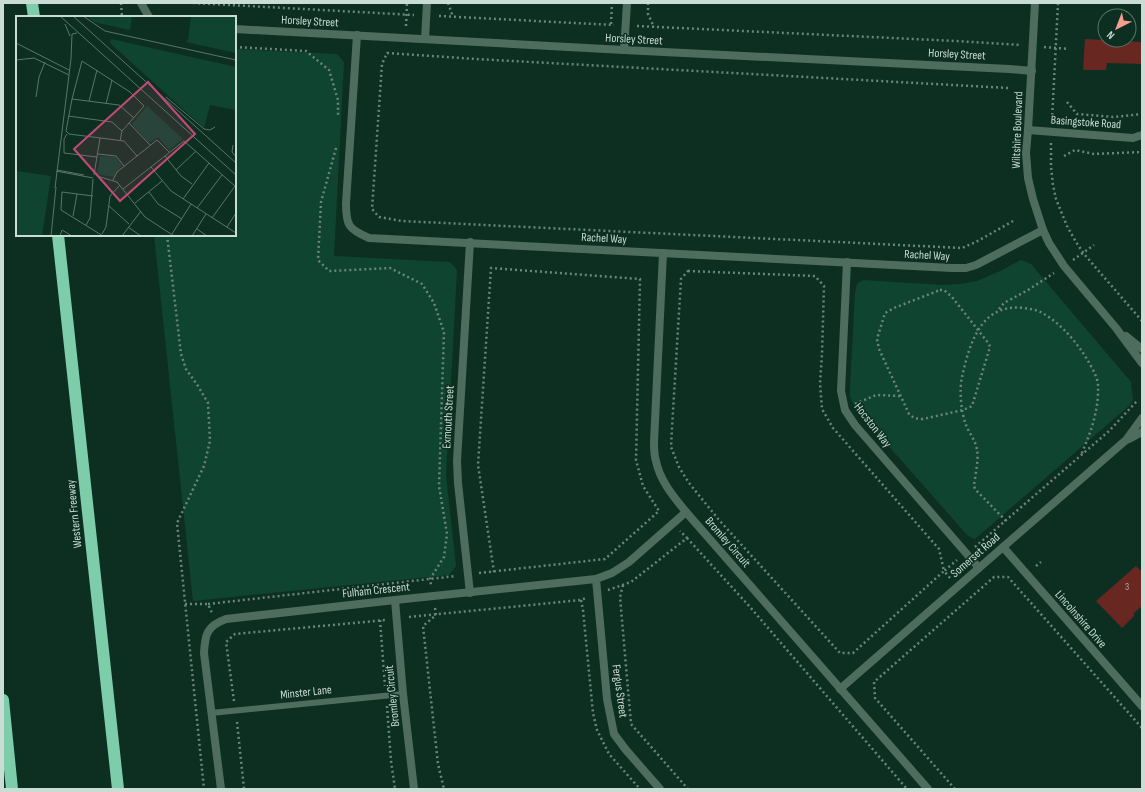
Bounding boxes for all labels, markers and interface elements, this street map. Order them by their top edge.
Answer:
north arrow [1097,8,1137,48]
street label: Horsley Street [281,13,339,31]
inset map [16,16,236,236]
text: N [1104,28,1117,42]
street label: Horsley Street [605,31,663,49]
street label: Horsley Street [928,46,986,64]
street label: Wiltshire Boulevard [1009,91,1026,169]
street label: Basingstoke Road [1050,113,1122,132]
street label: Rachel Way [581,230,627,247]
street label: Rachel Way [904,247,950,264]
street label: Exmouth Street [439,385,458,449]
street label: Hocston Way [851,400,895,451]
street label: Western Freeway [63,479,86,549]
street label: Bromley Circuit [702,514,754,571]
street label: Somerset Road [948,530,1003,581]
street label: Fulham Crescent [342,579,411,601]
house number: 3 [1125,581,1129,593]
street label: Lincolnshire Drive [1051,587,1110,651]
street label: Fergus Street [608,663,631,719]
street label: Bromley Circuit [382,664,403,727]
street label: Minster Lane [280,682,333,703]

